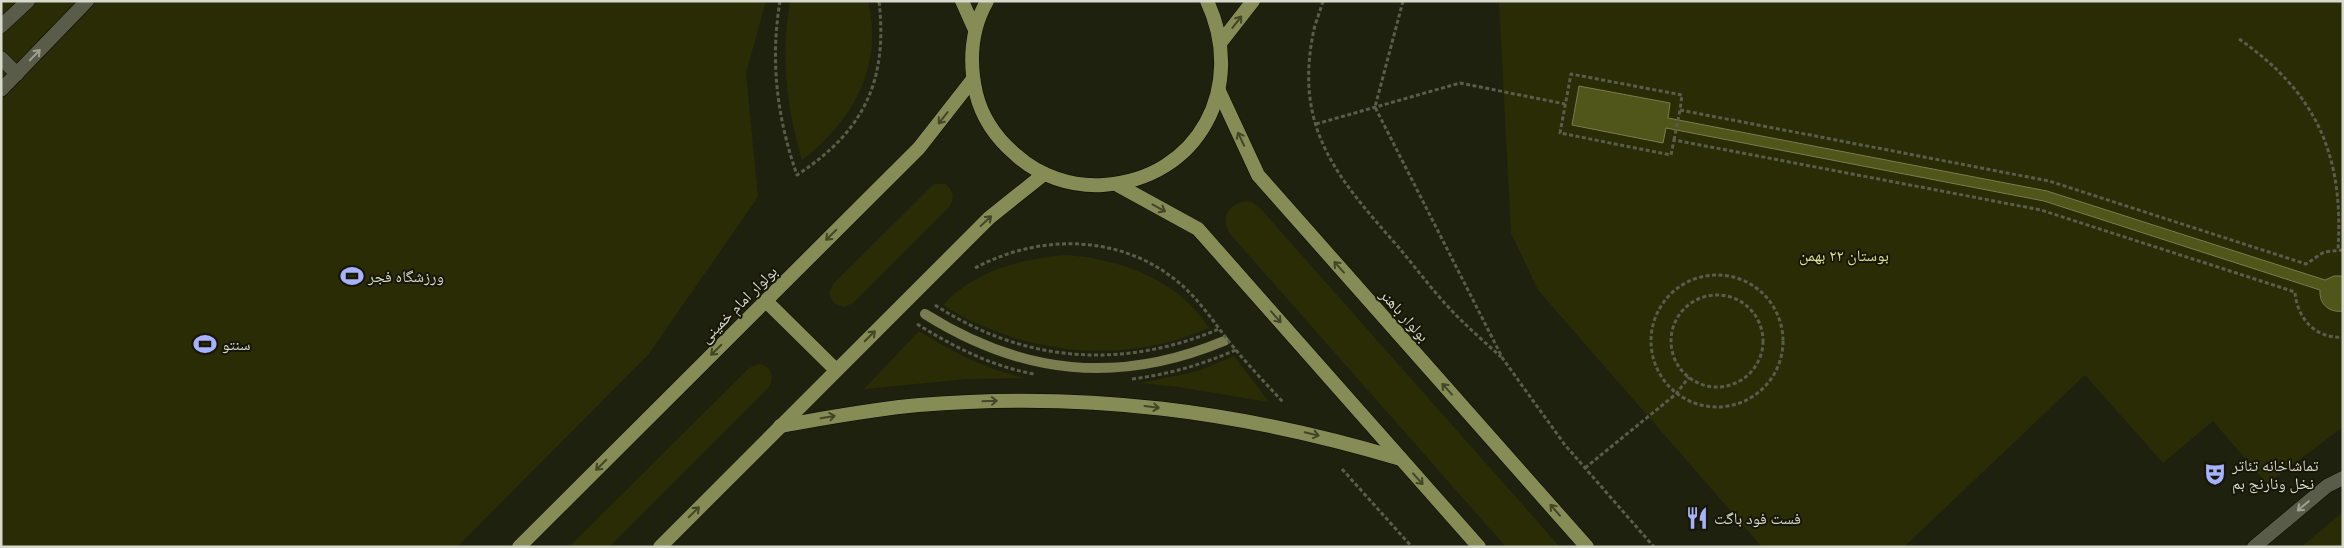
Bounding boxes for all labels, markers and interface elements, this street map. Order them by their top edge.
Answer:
one-way arrow [1232,15,1243,28]
one-way arrow [29,49,41,62]
one-way arrow [937,111,948,124]
one-way arrow [1236,132,1246,147]
one-way arrow [1151,203,1166,213]
one-way arrow [979,215,992,227]
one-way arrow [825,229,837,242]
park label: بوستان ۲۲ بهمن [1799,247,1889,267]
one-way arrow [1333,260,1345,273]
street label: بولوار امام خمینی [696,262,782,348]
sports icon: ورزشگاه فجر [339,263,365,289]
place label: ورزشگاه فجر [367,268,444,288]
street label: بولوار باهنر [1374,285,1432,347]
one-way arrow [1270,311,1282,324]
one-way arrow [864,330,877,342]
sports icon: سنتو [192,331,218,357]
place label: سنتو [222,336,250,356]
one-way arrow [710,344,722,356]
one-way arrow [1441,382,1453,395]
one-way arrow [981,396,997,406]
one-way arrow [1144,402,1160,412]
one-way arrow [820,412,836,422]
one-way arrow [1304,430,1320,439]
place label: تماشاخانه تئاتر نخل ونارنج بم [2231,457,2319,495]
one-way arrow [595,459,607,471]
theatre icon: تماشاخانه تئاتر نخل ونارنج بم [2202,461,2228,487]
one-way arrow [1413,472,1424,485]
one-way arrow [2297,500,2310,511]
one-way arrow [1549,504,1560,517]
restaurant icon: فست فود باگت [1684,505,1710,531]
one-way arrow [688,506,700,518]
place label: فست فود باگت [1714,510,1801,530]

